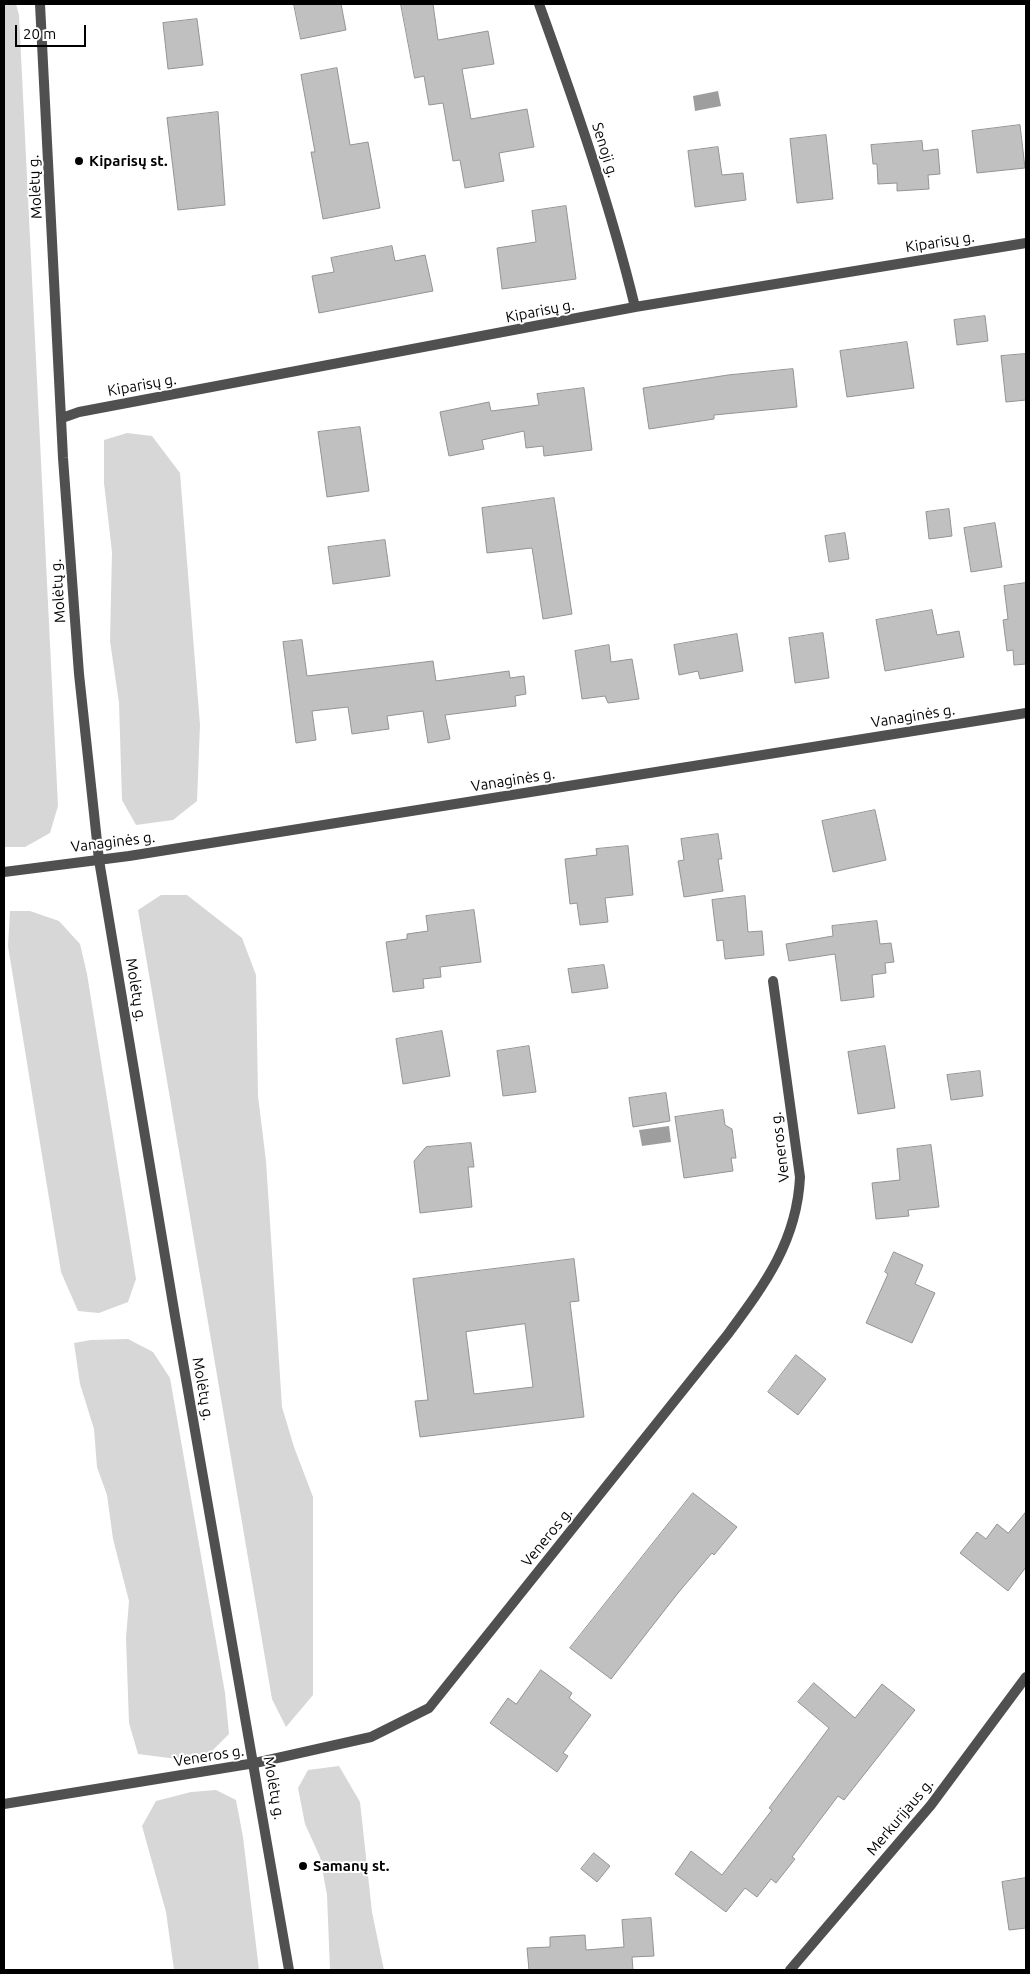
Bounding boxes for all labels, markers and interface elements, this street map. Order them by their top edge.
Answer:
scale bar [18,15,89,47]
text: 20 m [23,25,56,42]
street label: Senoji g. [588,120,622,180]
place label: Kiparisų st. [89,152,168,170]
street label: Molėtų g. [24,154,46,220]
marker: Kiparisų st. [73,155,85,167]
street label: Kiparisų g. [904,228,976,256]
street label: Kiparisų g. [504,296,576,326]
street label: Kiparisų g. [106,370,178,400]
street label: Molėtų g. [47,558,69,624]
street label: Vanaginės g. [870,700,956,732]
street label: Vanaginės g. [470,764,556,796]
street label: Vanaginės g. [70,828,156,856]
street label: Molėtų g. [122,957,150,1023]
street label: Veneros g. [767,1111,793,1183]
street label: Molėtų g. [189,1356,217,1422]
street label: Veneros g. [518,1504,576,1570]
street label: Veneros g. [173,1742,245,1770]
street label: Molėtų g. [260,1755,288,1821]
street label: Merkurijaus g. [863,1775,937,1859]
place label: Samanų st. [313,1857,389,1875]
marker: Samanų st. [297,1860,309,1872]

